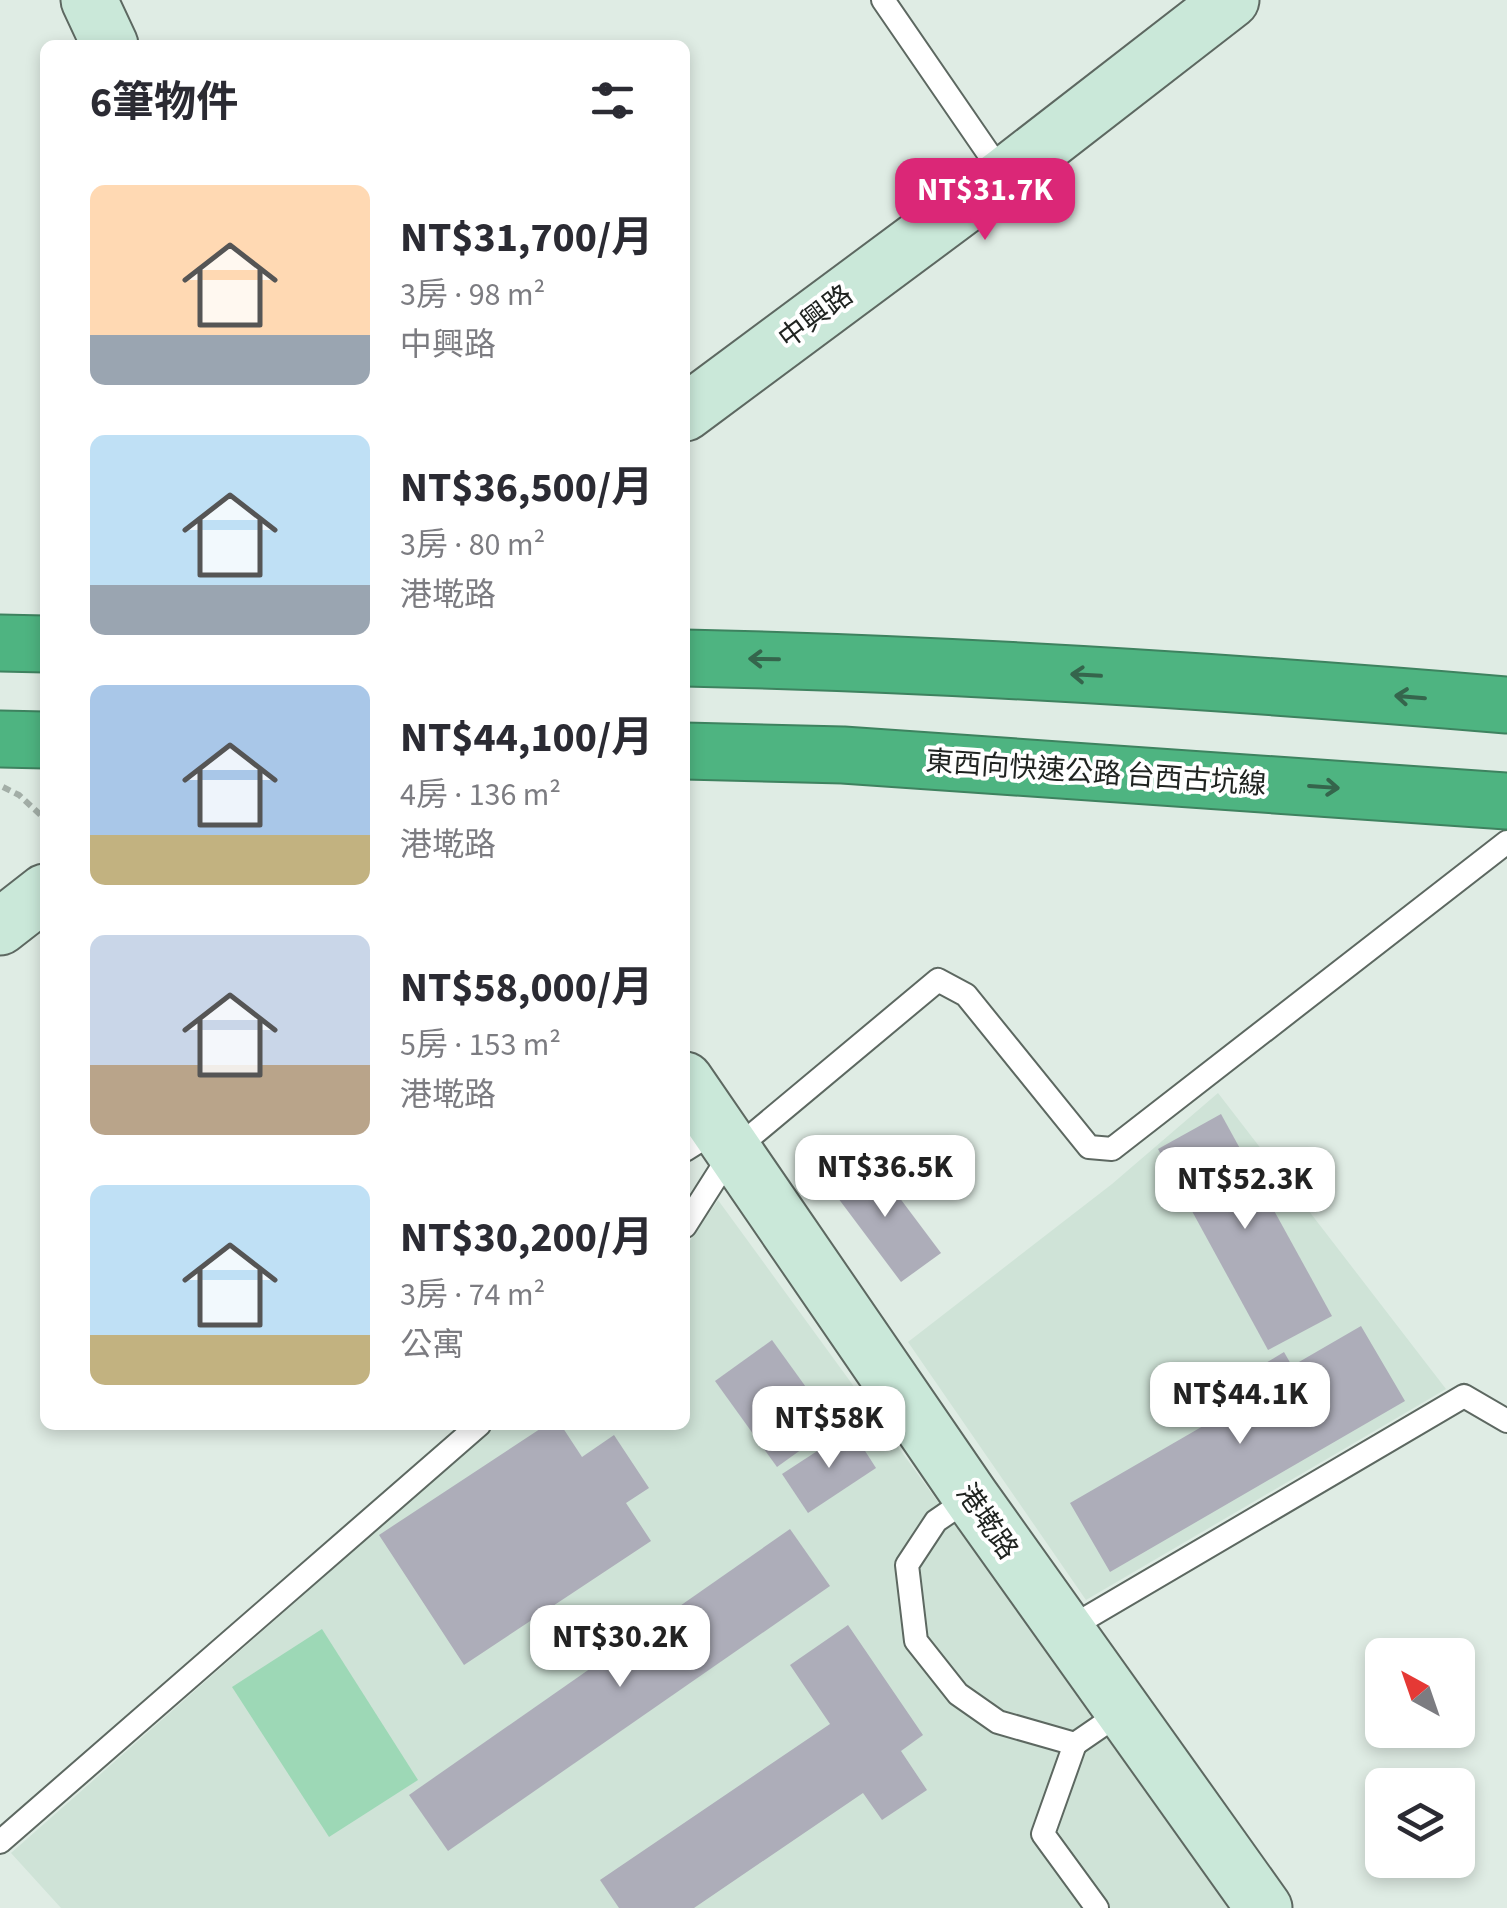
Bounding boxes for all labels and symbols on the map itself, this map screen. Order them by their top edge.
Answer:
pin: NT$31.7K [882,158,1088,243]
street label: 中興路 [770,276,861,358]
one-way arrow [749,650,781,669]
one-way arrow [1070,665,1102,684]
one-way arrow [1394,687,1426,706]
street label: 東西向快速公路 台西古坑線 [924,741,1268,805]
one-way arrow [1308,778,1340,797]
pin: NT$36.5K [782,1135,988,1220]
pin: NT$52.3K [1142,1147,1348,1232]
pin: NT$44.1K [1137,1362,1343,1447]
pin: NT$58K [748,1386,910,1471]
street label: 港墘路 [947,1476,1028,1567]
pin: NT$30.2K [517,1605,723,1690]
north arrow [1365,1638,1475,1748]

